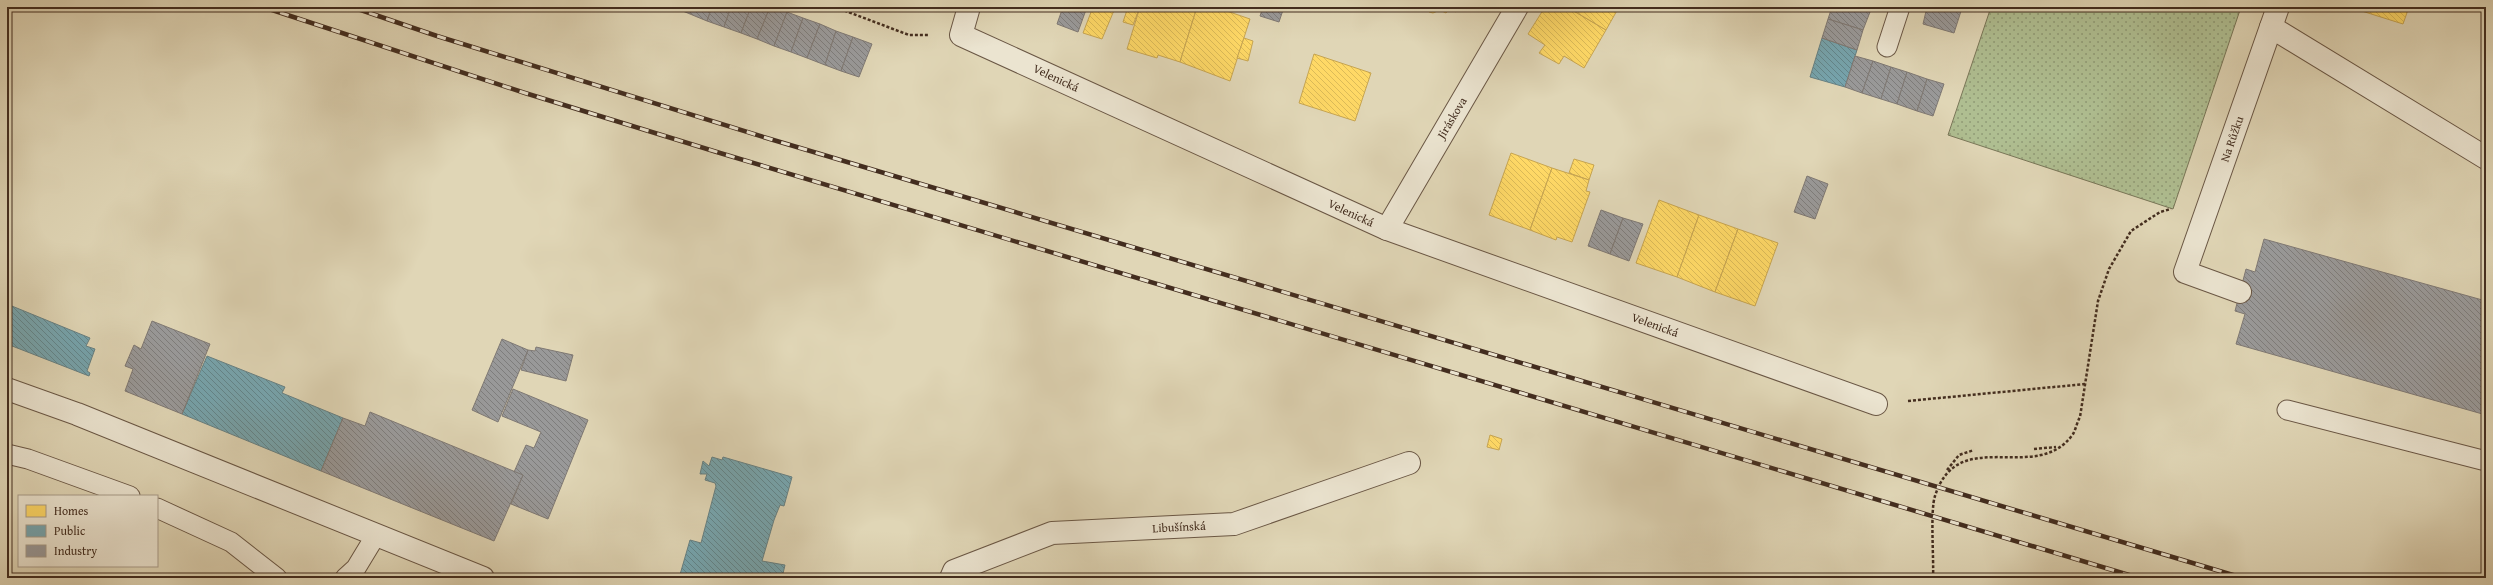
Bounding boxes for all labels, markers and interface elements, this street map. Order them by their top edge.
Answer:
street label: Velenická [1031,60,1082,96]
street label: Jiráskova [1431,94,1471,143]
street label: Na Růžku [2216,113,2247,164]
street label: Velenická [1326,195,1377,231]
street label: Velenická [1629,308,1681,341]
legend [18,495,158,567]
text: Homes [54,502,89,519]
street label: Libušínská [1152,517,1206,536]
text: Public [54,522,86,539]
text: Industry [54,542,97,559]

